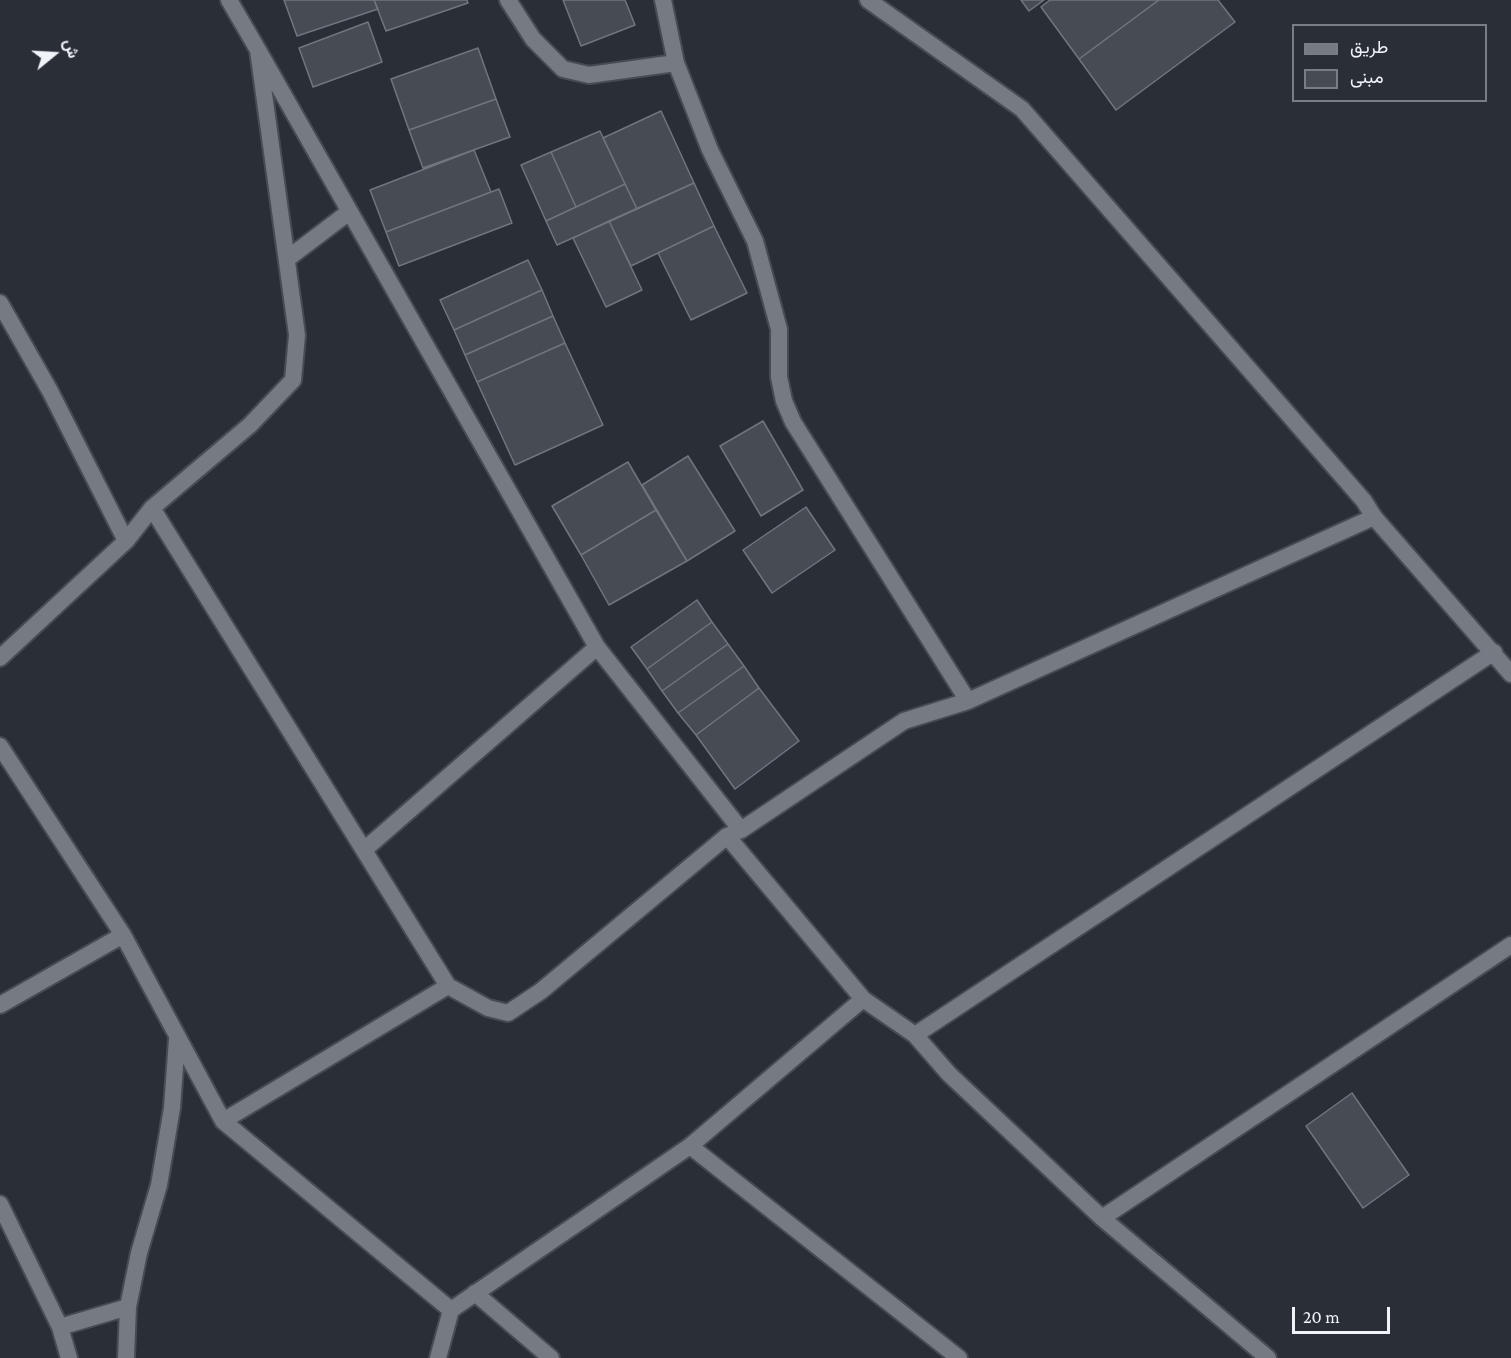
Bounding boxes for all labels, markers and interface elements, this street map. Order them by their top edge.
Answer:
north arrow [24,24,84,84]
legend [1292,24,1487,102]
text: ش [61,37,83,60]
text: طريق [1350,37,1388,57]
text: مبنى [1350,67,1384,87]
scale bar [1295,1295,1392,1333]
text: 20 m [1303,1307,1340,1327]

